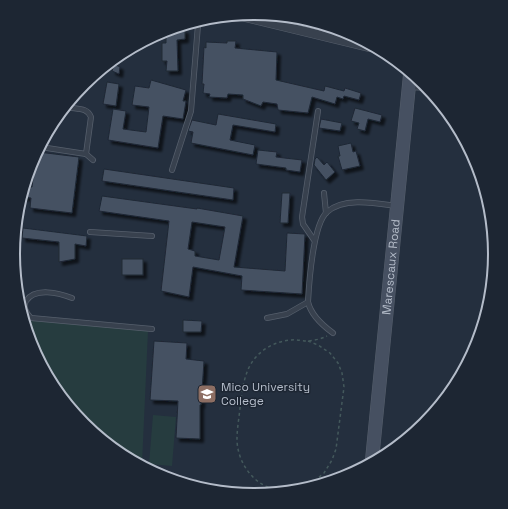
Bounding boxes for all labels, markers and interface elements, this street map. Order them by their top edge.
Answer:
street label: Marescaux Road [378,218,404,316]
place label: Mico University College [221,379,310,409]
school or university icon: Mico University College [196,383,218,405]

